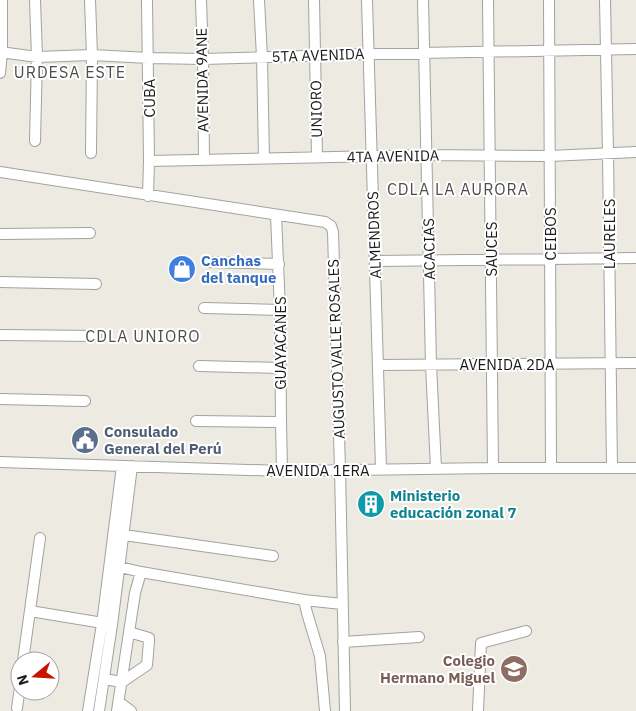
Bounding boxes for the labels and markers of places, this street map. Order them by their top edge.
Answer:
place label: Canchas del tanque [201,251,276,287]
shop icon: Canchas del tanque [167,254,197,284]
place label: Consulado General del Perú [104,422,222,458]
public building icon: Consulado General del Perú [70,425,100,455]
place label: Ministerio educación zonal 7 [390,486,516,522]
building icon: Ministerio educación zonal 7 [356,489,386,519]
place label: Colegio Hermano Miguel [380,651,495,687]
school or university icon: Colegio Hermano Miguel [499,654,529,684]

